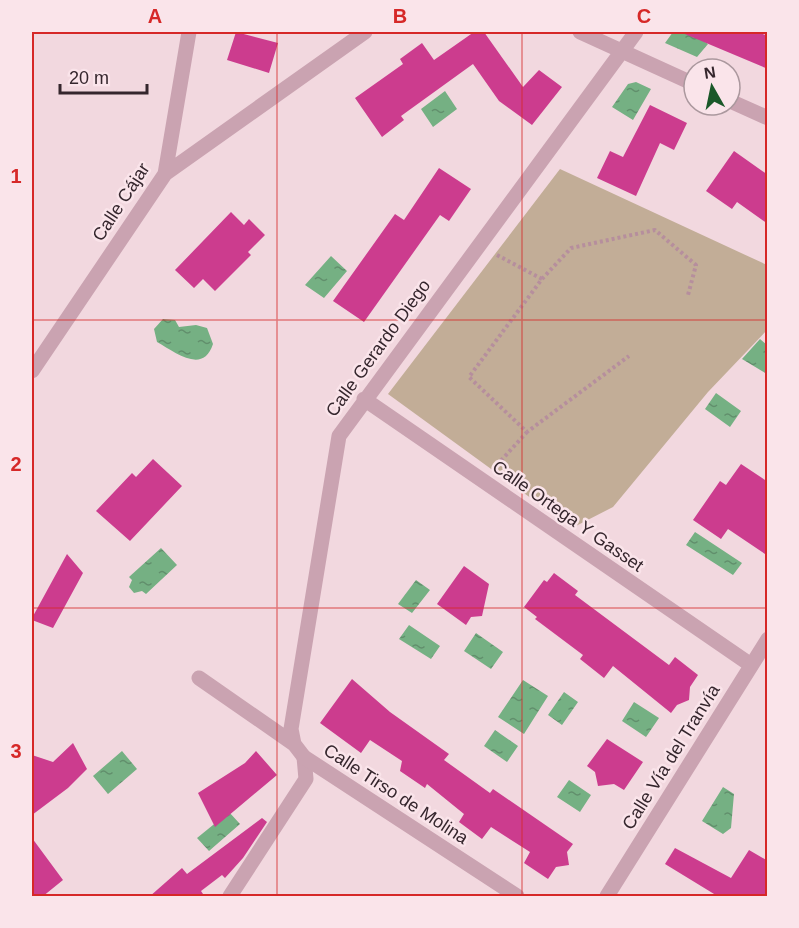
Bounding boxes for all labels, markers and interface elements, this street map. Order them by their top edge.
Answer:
text: A [148,5,162,27]
text: B [393,5,407,27]
text: C [637,5,651,27]
scale bar [60,57,147,95]
north arrow [682,57,742,117]
text: N [703,63,717,82]
text: 20 m [69,68,109,88]
street label: Calle Cájar [88,159,154,245]
text: 1 [10,165,22,187]
street label: Calle Gerardo Diego [322,276,434,420]
text: 2 [10,453,22,475]
street label: Calle Ortega Y Gasset [489,456,647,576]
street label: Calle Vía del Tranvía [618,680,724,833]
text: 3 [10,740,22,762]
street label: Calle Tirso de Molina [320,740,473,849]

